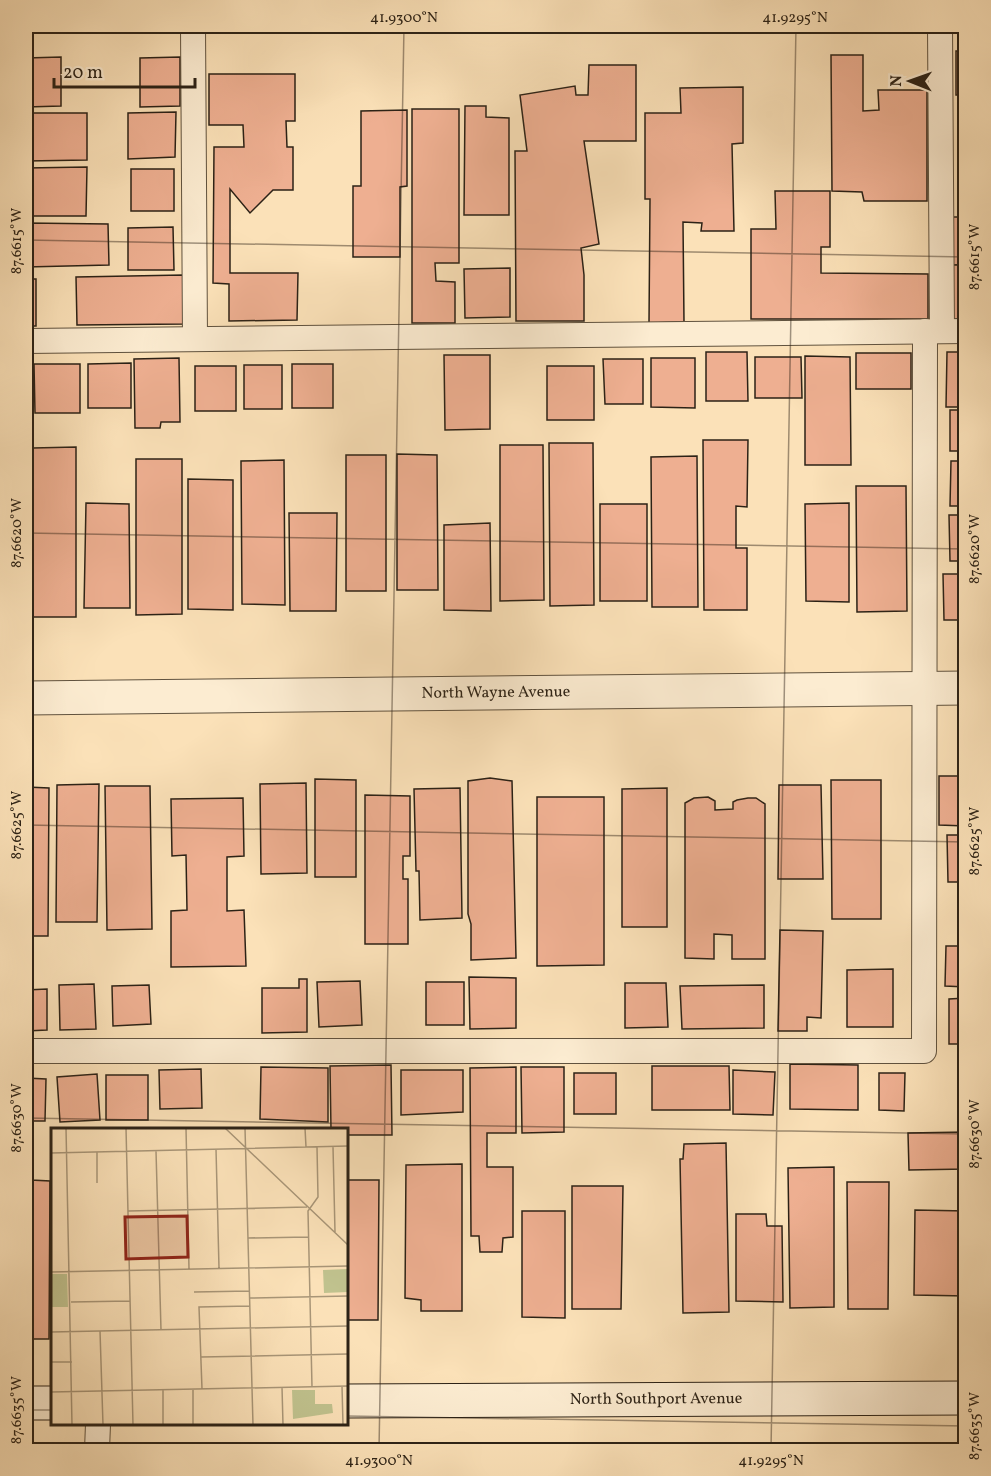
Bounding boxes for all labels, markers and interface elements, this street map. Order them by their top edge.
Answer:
text: 41.9300°N [370,8,438,29]
text: 41.9295°N [762,8,828,29]
scale bar [54,51,195,89]
north arrow [880,51,940,111]
text: 20 m [63,61,103,86]
text: N [886,74,908,87]
text: 87.6615°W [7,208,28,274]
text: 87.6615°W [965,224,986,290]
text: 87.6620°W [7,498,28,568]
text: 87.6620°W [965,514,986,584]
street label: North Wayne Avenue [421,681,571,705]
text: 87.6625°W [7,791,28,859]
text: 87.6625°W [965,807,986,875]
text: 87.6630°W [7,1083,28,1153]
text: 87.6630°W [965,1099,986,1169]
inset map [51,1128,348,1425]
text: 87.6635°W [7,1376,28,1444]
street label: North Southport Avenue [570,1388,742,1411]
text: 87.6635°W [965,1392,986,1460]
text: 41.9300°N [345,1451,413,1472]
text: 41.9295°N [738,1451,804,1472]

